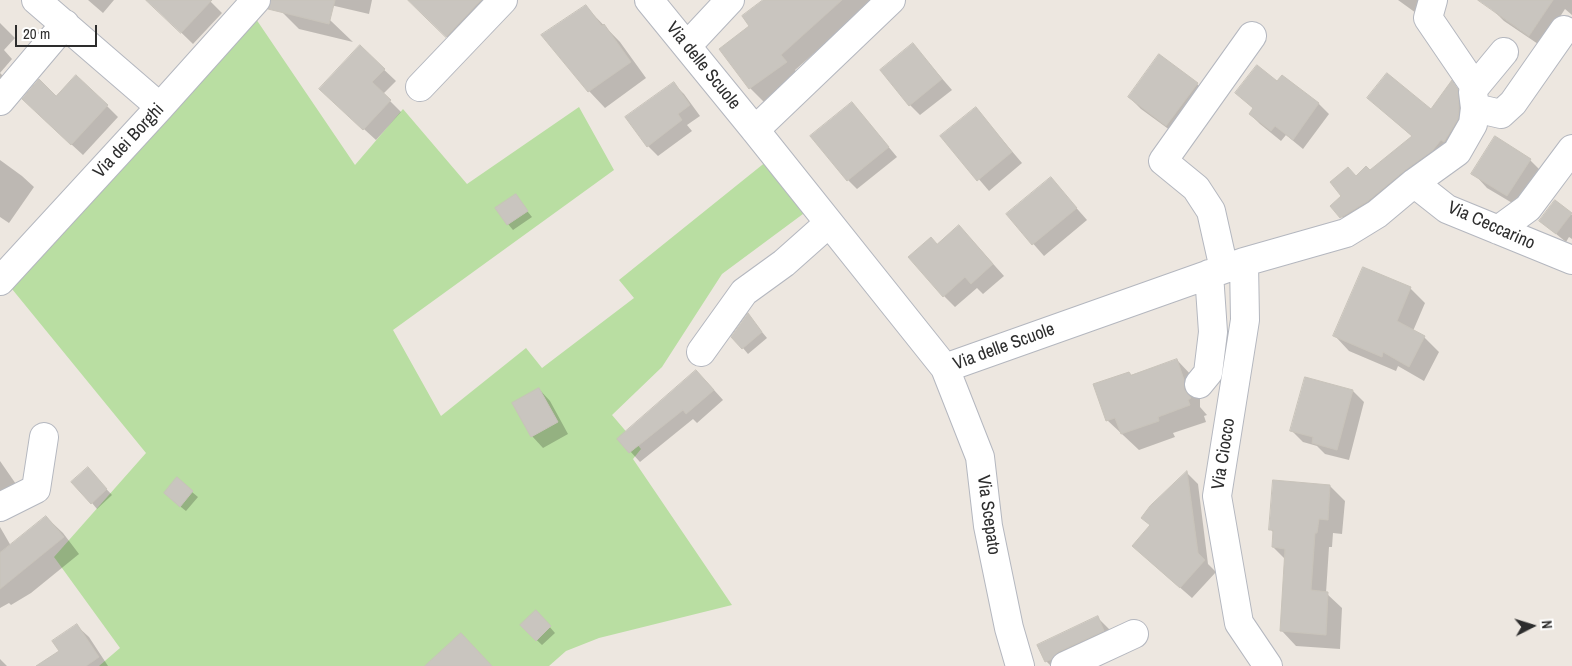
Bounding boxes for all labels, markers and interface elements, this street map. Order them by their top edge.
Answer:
scale bar [18,15,100,47]
street label: Via delle Scuole [661,18,745,114]
text: 20 m [23,23,50,44]
street label: Via dei Borghi [89,99,169,183]
street label: Via Ceccarino [1444,197,1538,255]
street label: Via delle Scuole [950,319,1058,375]
street label: Via Ciocco [1208,417,1240,491]
street label: Via Scepato [972,474,1004,556]
north arrow [1507,601,1557,651]
text: N [1538,620,1556,630]

